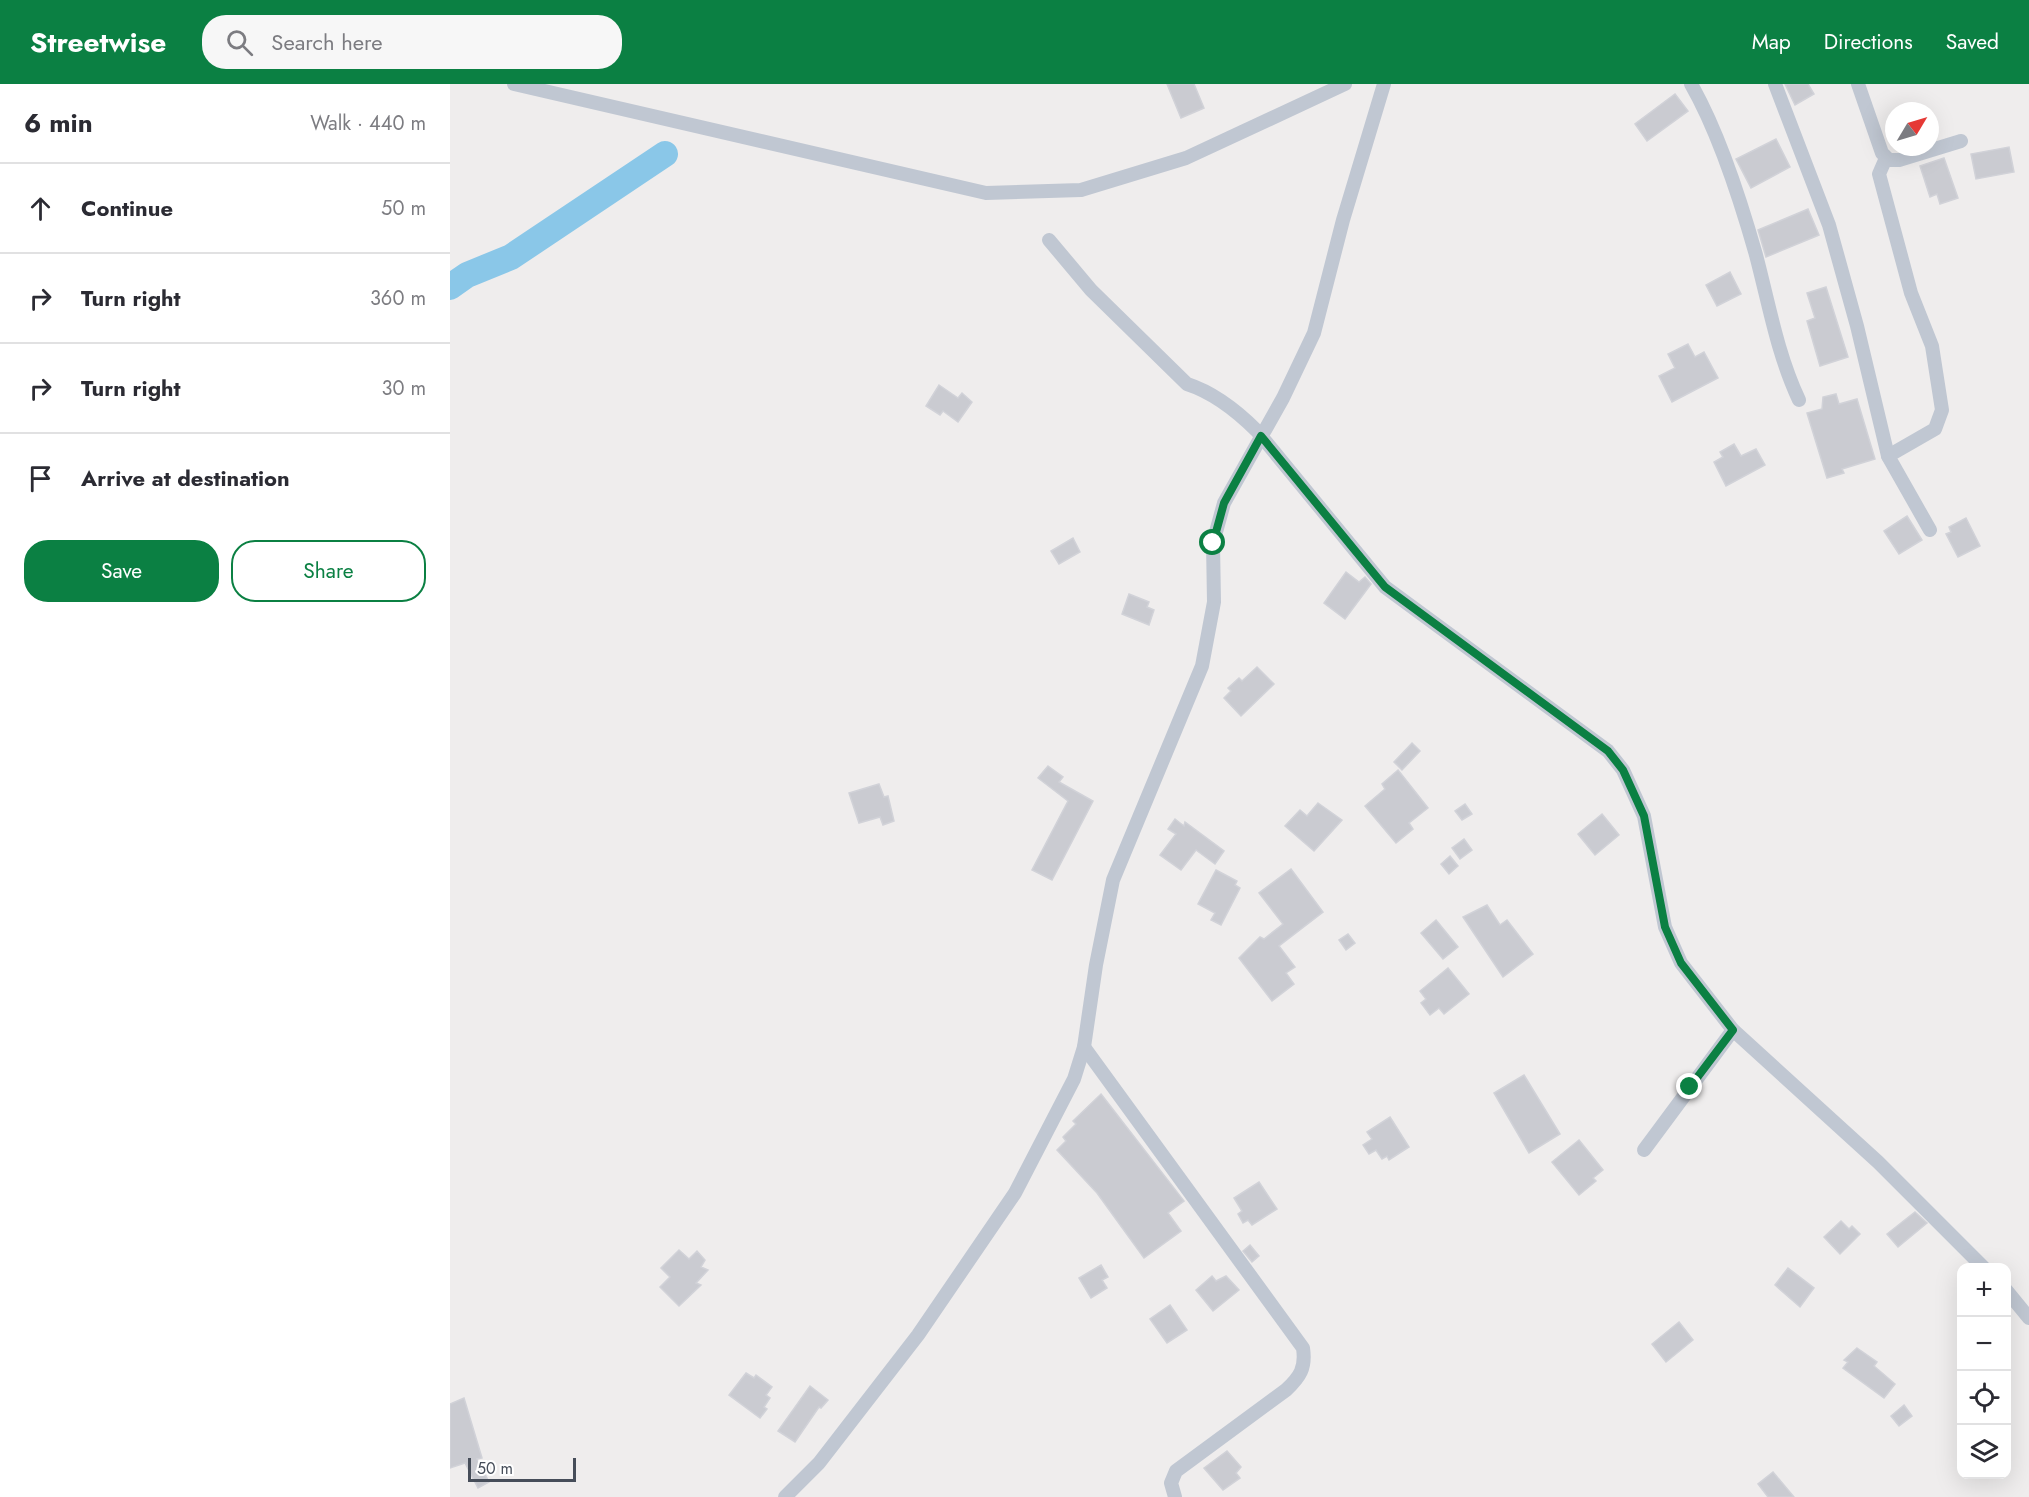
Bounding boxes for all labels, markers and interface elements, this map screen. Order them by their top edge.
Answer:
search box [202,15,622,69]
text: Streetwise [30,22,166,63]
icon: search [223,26,256,59]
text: Search here [271,26,383,58]
text: Map [1752,27,1791,57]
text: Directions [1824,27,1913,57]
text: Saved [1946,27,1999,57]
north arrow [1885,102,1939,156]
text: 6 min [24,104,93,142]
text: Walk · 440 m [310,109,426,138]
icon: ahead [24,192,57,225]
text: Continue [81,192,173,224]
text: 50 m [381,194,426,223]
icon: right [24,282,57,315]
text: Turn right [81,282,181,314]
text: 360 m [370,284,426,313]
icon: right [24,372,57,405]
text: Turn right [81,372,181,404]
text: 30 m [381,374,426,403]
icon: arrive [24,462,57,495]
text: Arrive at destination [81,462,290,494]
route start [1199,529,1225,555]
button: Save [24,540,219,602]
button: Share [231,540,426,602]
route end [1676,1073,1702,1099]
map controls [1957,1263,2011,1479]
button: + [1957,1263,2011,1317]
button: − [1957,1317,2011,1371]
button: locate [1957,1371,2011,1425]
button: layers [1957,1425,2011,1479]
scale bar [468,1455,576,1482]
text: 50 m [477,1457,513,1480]

